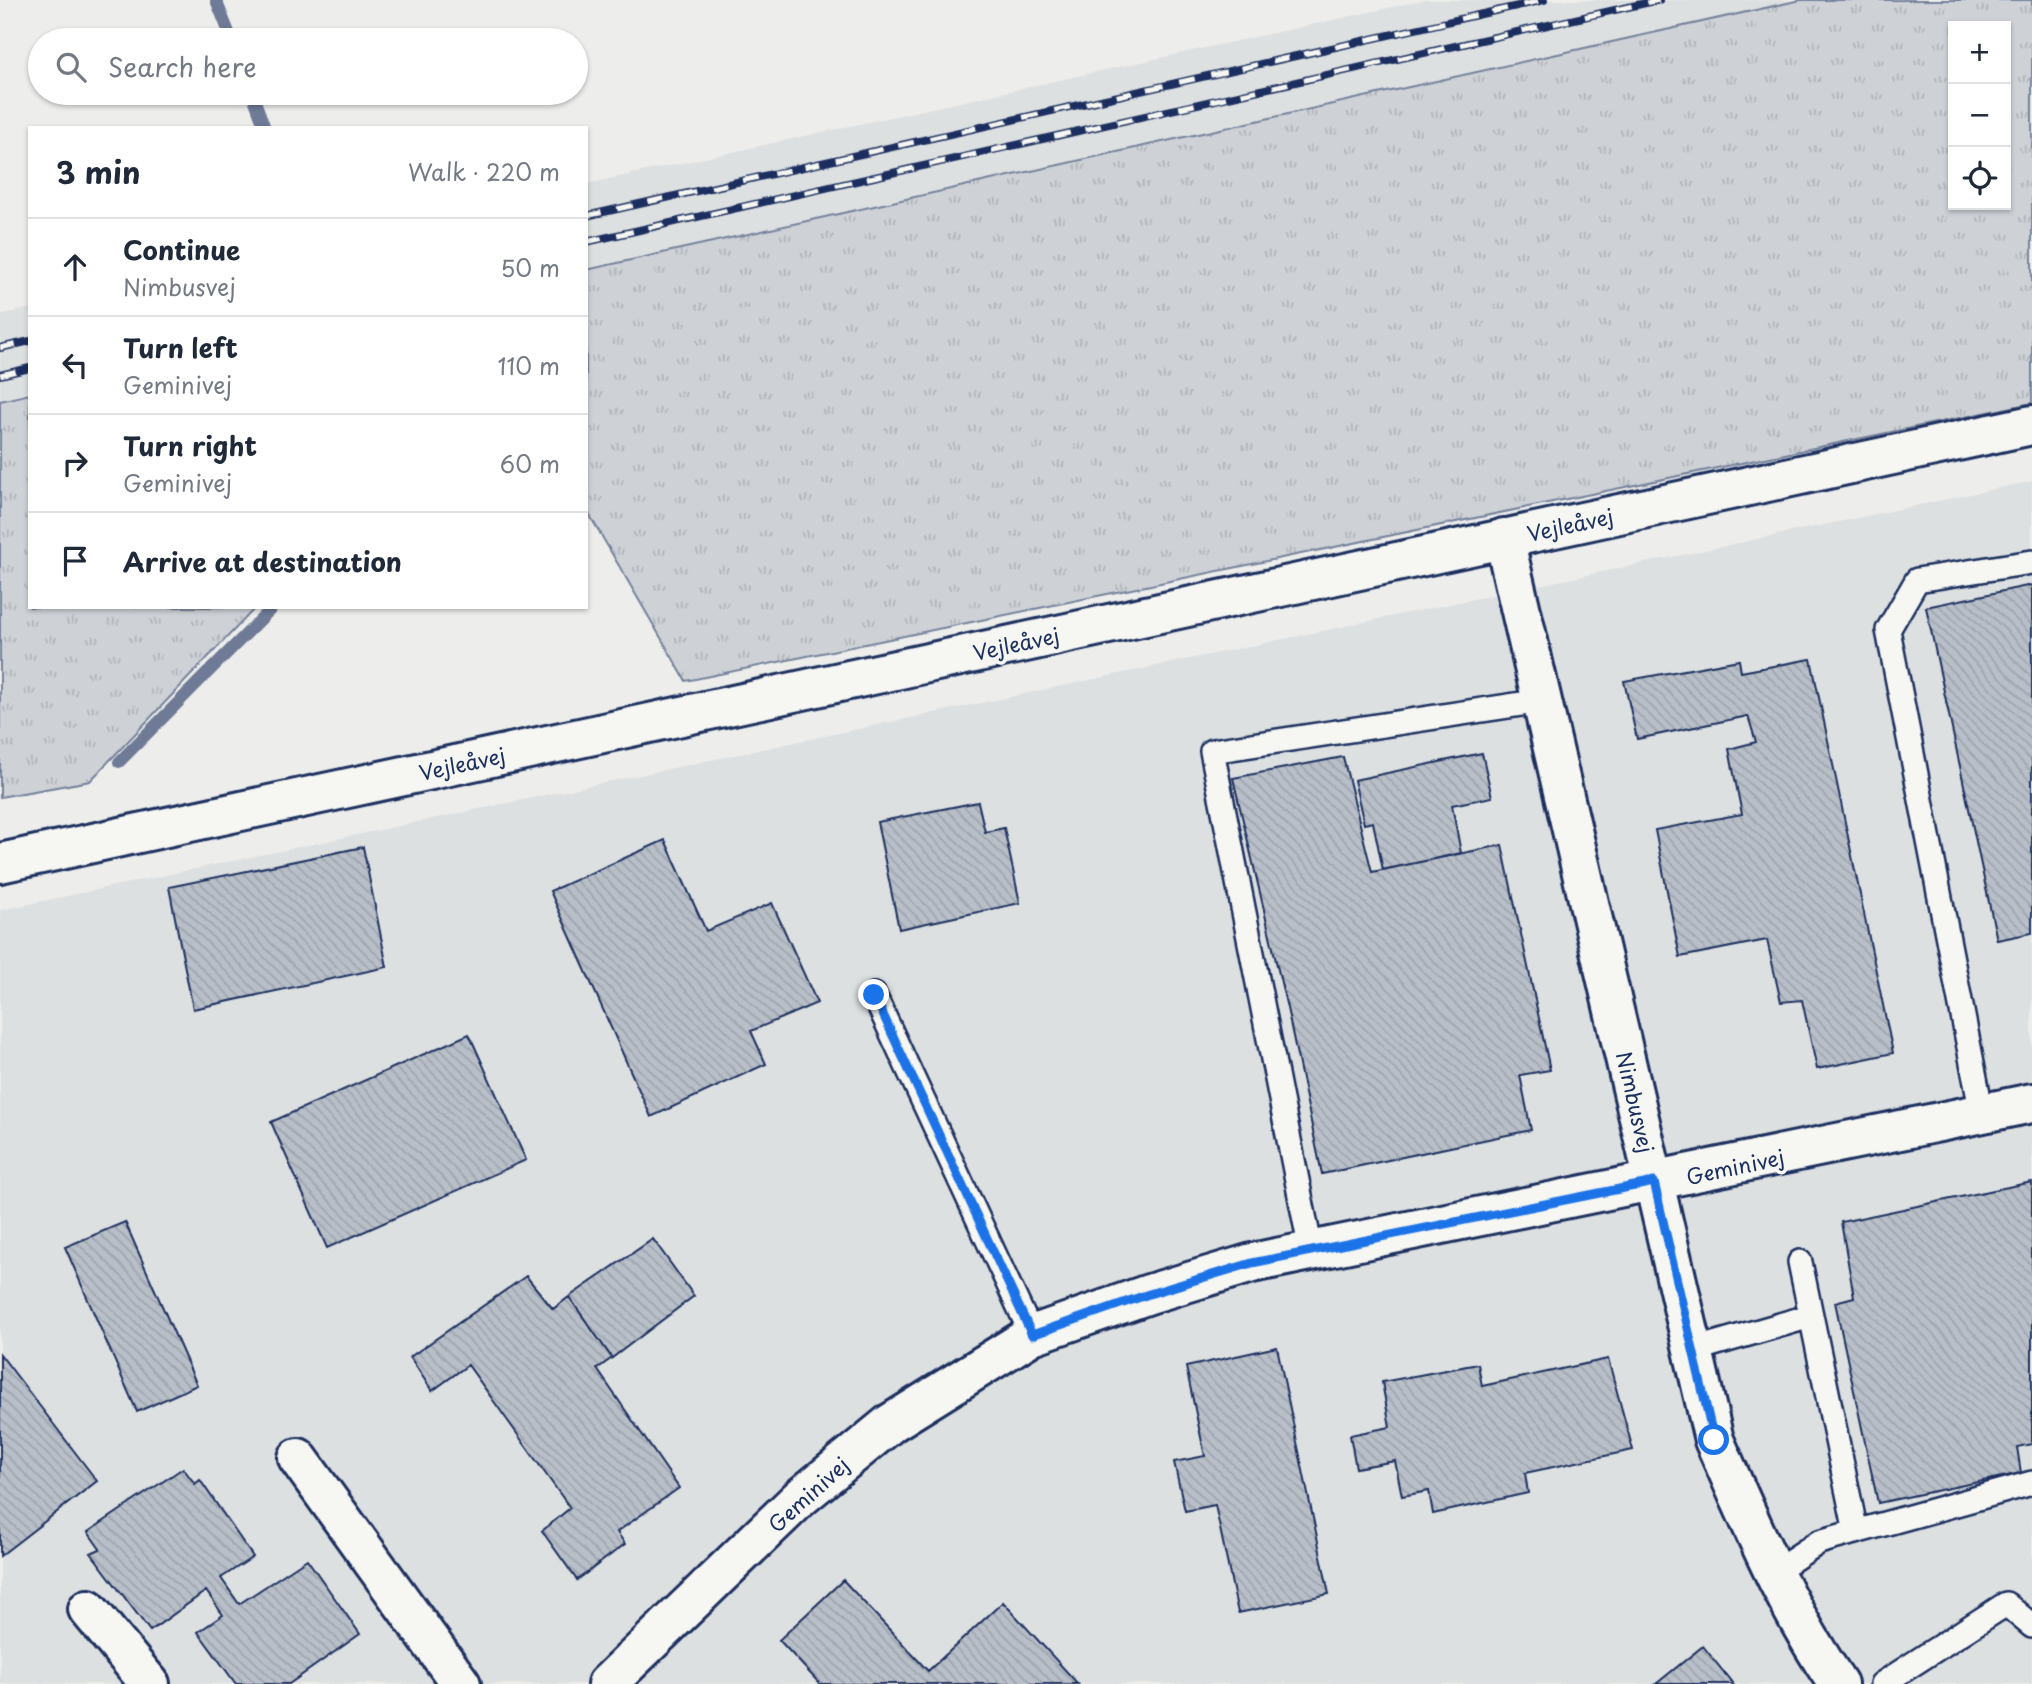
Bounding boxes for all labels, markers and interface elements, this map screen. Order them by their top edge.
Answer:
map controls [1948,21,2011,210]
button: + [1948,21,2011,84]
search box [28,28,588,105]
text: Search here [108,47,257,86]
icon: search [52,48,90,86]
button: − [1948,84,2011,147]
button: locate [1948,147,2011,210]
text: 3 min [56,149,141,194]
text: Walk · 220 m [408,154,560,189]
text: Continue [123,230,240,269]
icon: ahead [56,248,94,286]
text: 50 m [500,250,560,285]
text: Nimbusvej [123,269,236,304]
text: Turn left [123,328,238,367]
icon: left [56,346,94,384]
text: 110 m [498,348,560,383]
text: Geminivej [123,367,232,402]
text: Turn right [123,426,257,465]
icon: right [56,444,94,482]
text: 60 m [500,446,560,481]
text: Geminivej [123,465,232,500]
street label: Vejleåvej [1524,499,1616,549]
icon: arrive [56,542,94,580]
text: Arrive at destination [123,542,402,581]
street label: Vejleåvej [970,618,1062,668]
street label: Vejleåvej [416,738,508,788]
route end [858,979,889,1010]
street label: Nimbusvej [1609,1048,1663,1156]
street label: Geminivej [1683,1140,1787,1192]
route start [1698,1424,1729,1455]
street label: Geminivej [760,1449,856,1539]

